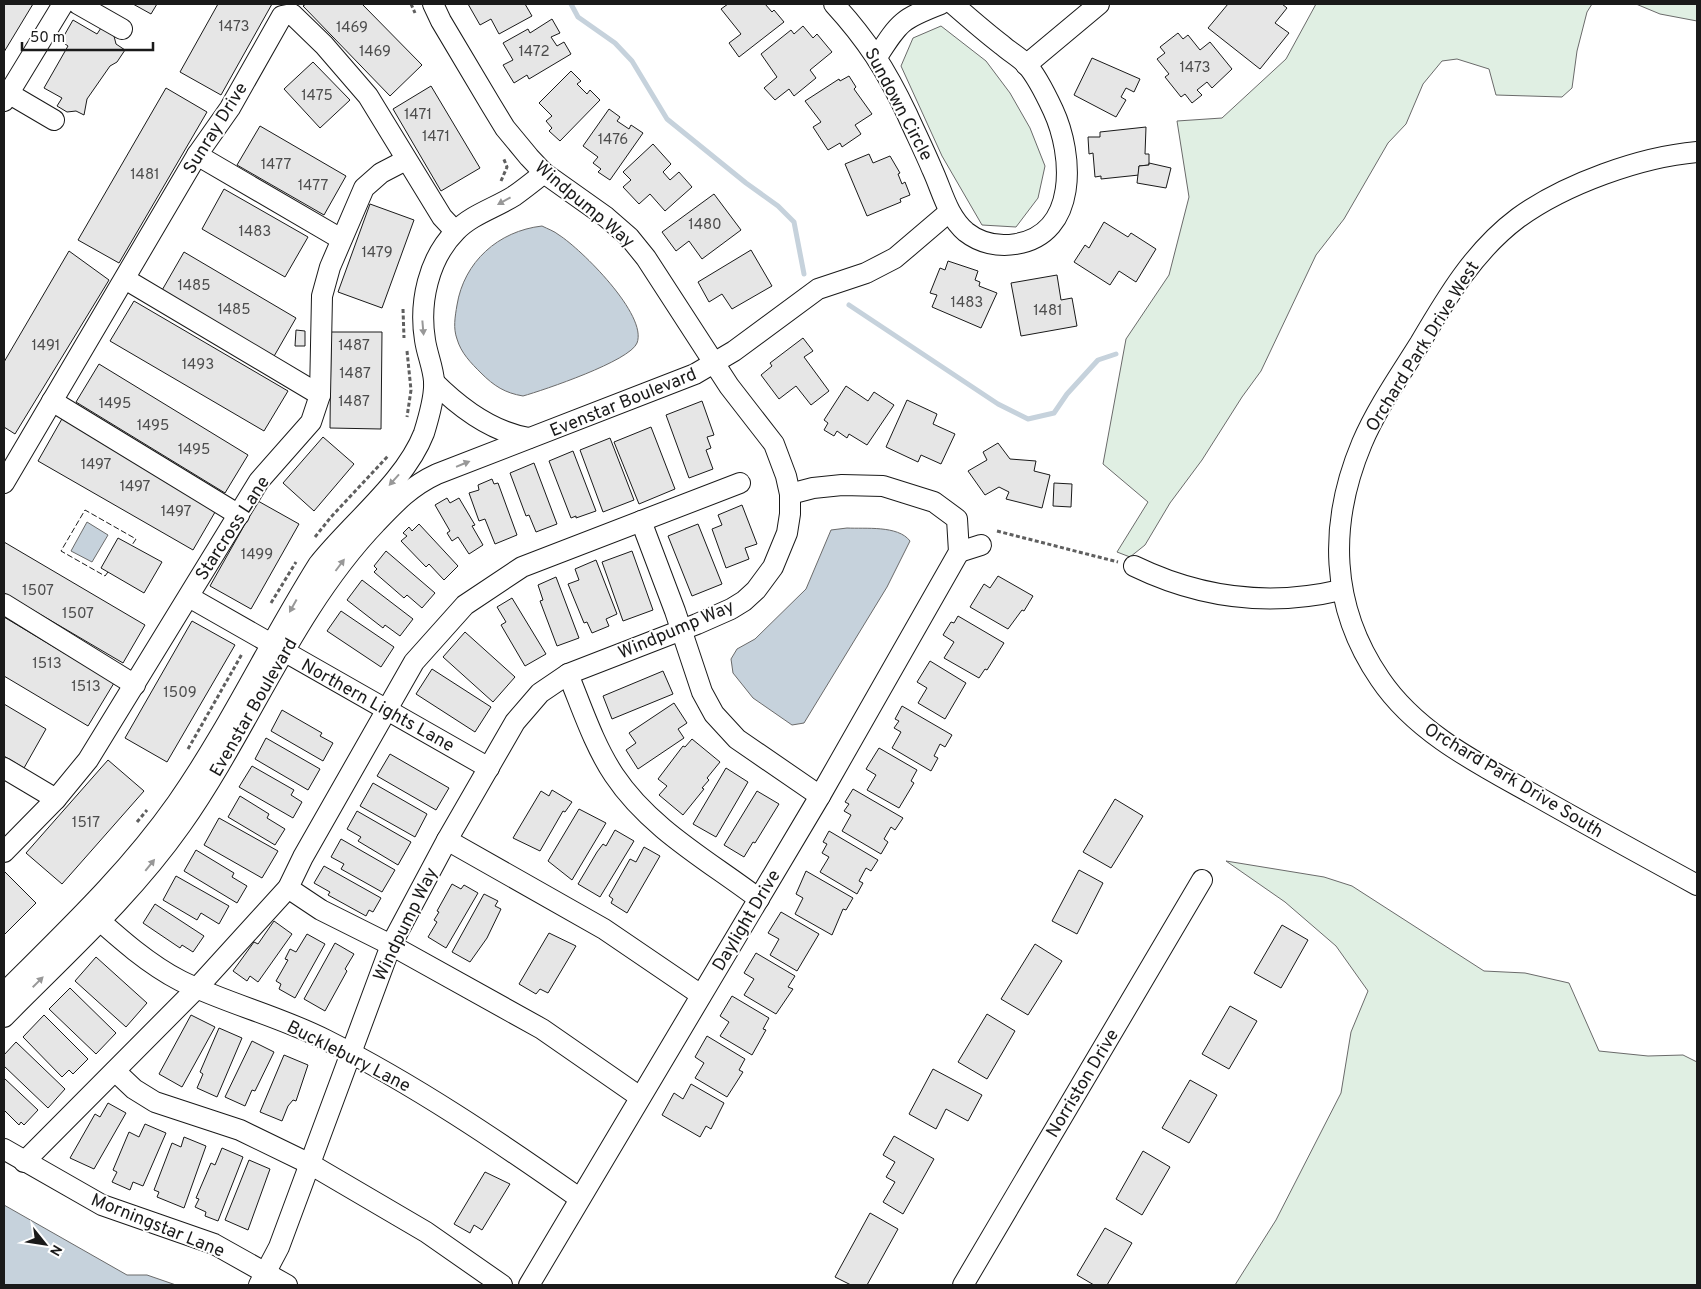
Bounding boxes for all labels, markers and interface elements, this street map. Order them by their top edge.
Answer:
house number: 1473 [218,18,250,37]
house number: 1469 [336,19,368,38]
scale bar [22,20,154,52]
text: 50 m [30,29,65,48]
house number: 1469 [359,43,391,62]
house number: 1472 [518,43,550,62]
street label: Sundown Circle [858,44,937,165]
house number: 1473 [1179,59,1211,78]
street label: Sunray Drive [179,79,254,179]
house number: 1475 [301,87,333,106]
house number: 1471 [404,106,432,125]
house number: 1471 [422,128,450,147]
house number: 1476 [598,131,628,150]
house number: 1477 [261,156,291,175]
street label: Windpump Way [529,157,639,254]
house number: 1481 [130,166,160,185]
house number: 1477 [298,177,328,196]
one-way arrow [497,197,512,205]
house number: 1480 [688,216,722,235]
house number: 1483 [239,223,271,242]
house number: 1479 [361,244,393,263]
street label: Orchard Park Drive West [1361,257,1485,436]
house number: 1485 [177,277,211,296]
house number: 1483 [951,294,983,313]
house number: 1485 [217,301,251,320]
house number: 1481 [1033,302,1063,321]
one-way arrow [420,321,428,337]
house number: 1491 [32,337,60,356]
house number: 1487 [338,337,370,356]
house number: 1493 [182,356,214,375]
street label: Evenstar Boulevard [547,363,700,443]
house number: 1487 [339,365,371,384]
house number: 1487 [338,393,370,412]
house number: 1495 [99,395,131,414]
house number: 1495 [137,417,169,436]
house number: 1495 [178,441,210,460]
house number: 1497 [81,456,112,475]
one-way arrow [456,460,471,468]
street label: Starcross Lane [191,472,276,585]
one-way arrow [389,473,400,486]
house number: 1497 [120,478,151,497]
house number: 1497 [161,503,192,522]
house number: 1499 [241,546,273,565]
one-way arrow [335,558,345,572]
house number: 1507 [22,582,54,601]
street label: Windpump Way [615,596,738,665]
one-way arrow [289,599,298,613]
house number: 1507 [62,605,94,624]
street label: Evenstar Boulevard [205,634,303,781]
house number: 1513 [32,655,62,674]
street label: Northern Lights Lane [297,655,458,758]
house number: 1513 [71,678,101,697]
house number: 1509 [163,684,197,703]
street label: Orchard Park Drive South [1419,719,1607,844]
house number: 1517 [72,814,100,833]
one-way arrow [145,858,156,871]
street label: Windpump Way [369,864,444,985]
street label: Daylight Drive [708,866,786,976]
one-way arrow [32,976,44,988]
street label: Bucklebury Lane [283,1016,414,1098]
street label: Norriston Drive [1042,1025,1125,1142]
street label: Morningstar Lane [87,1189,228,1264]
north arrow [20,1219,70,1269]
text: N [45,1241,65,1258]

